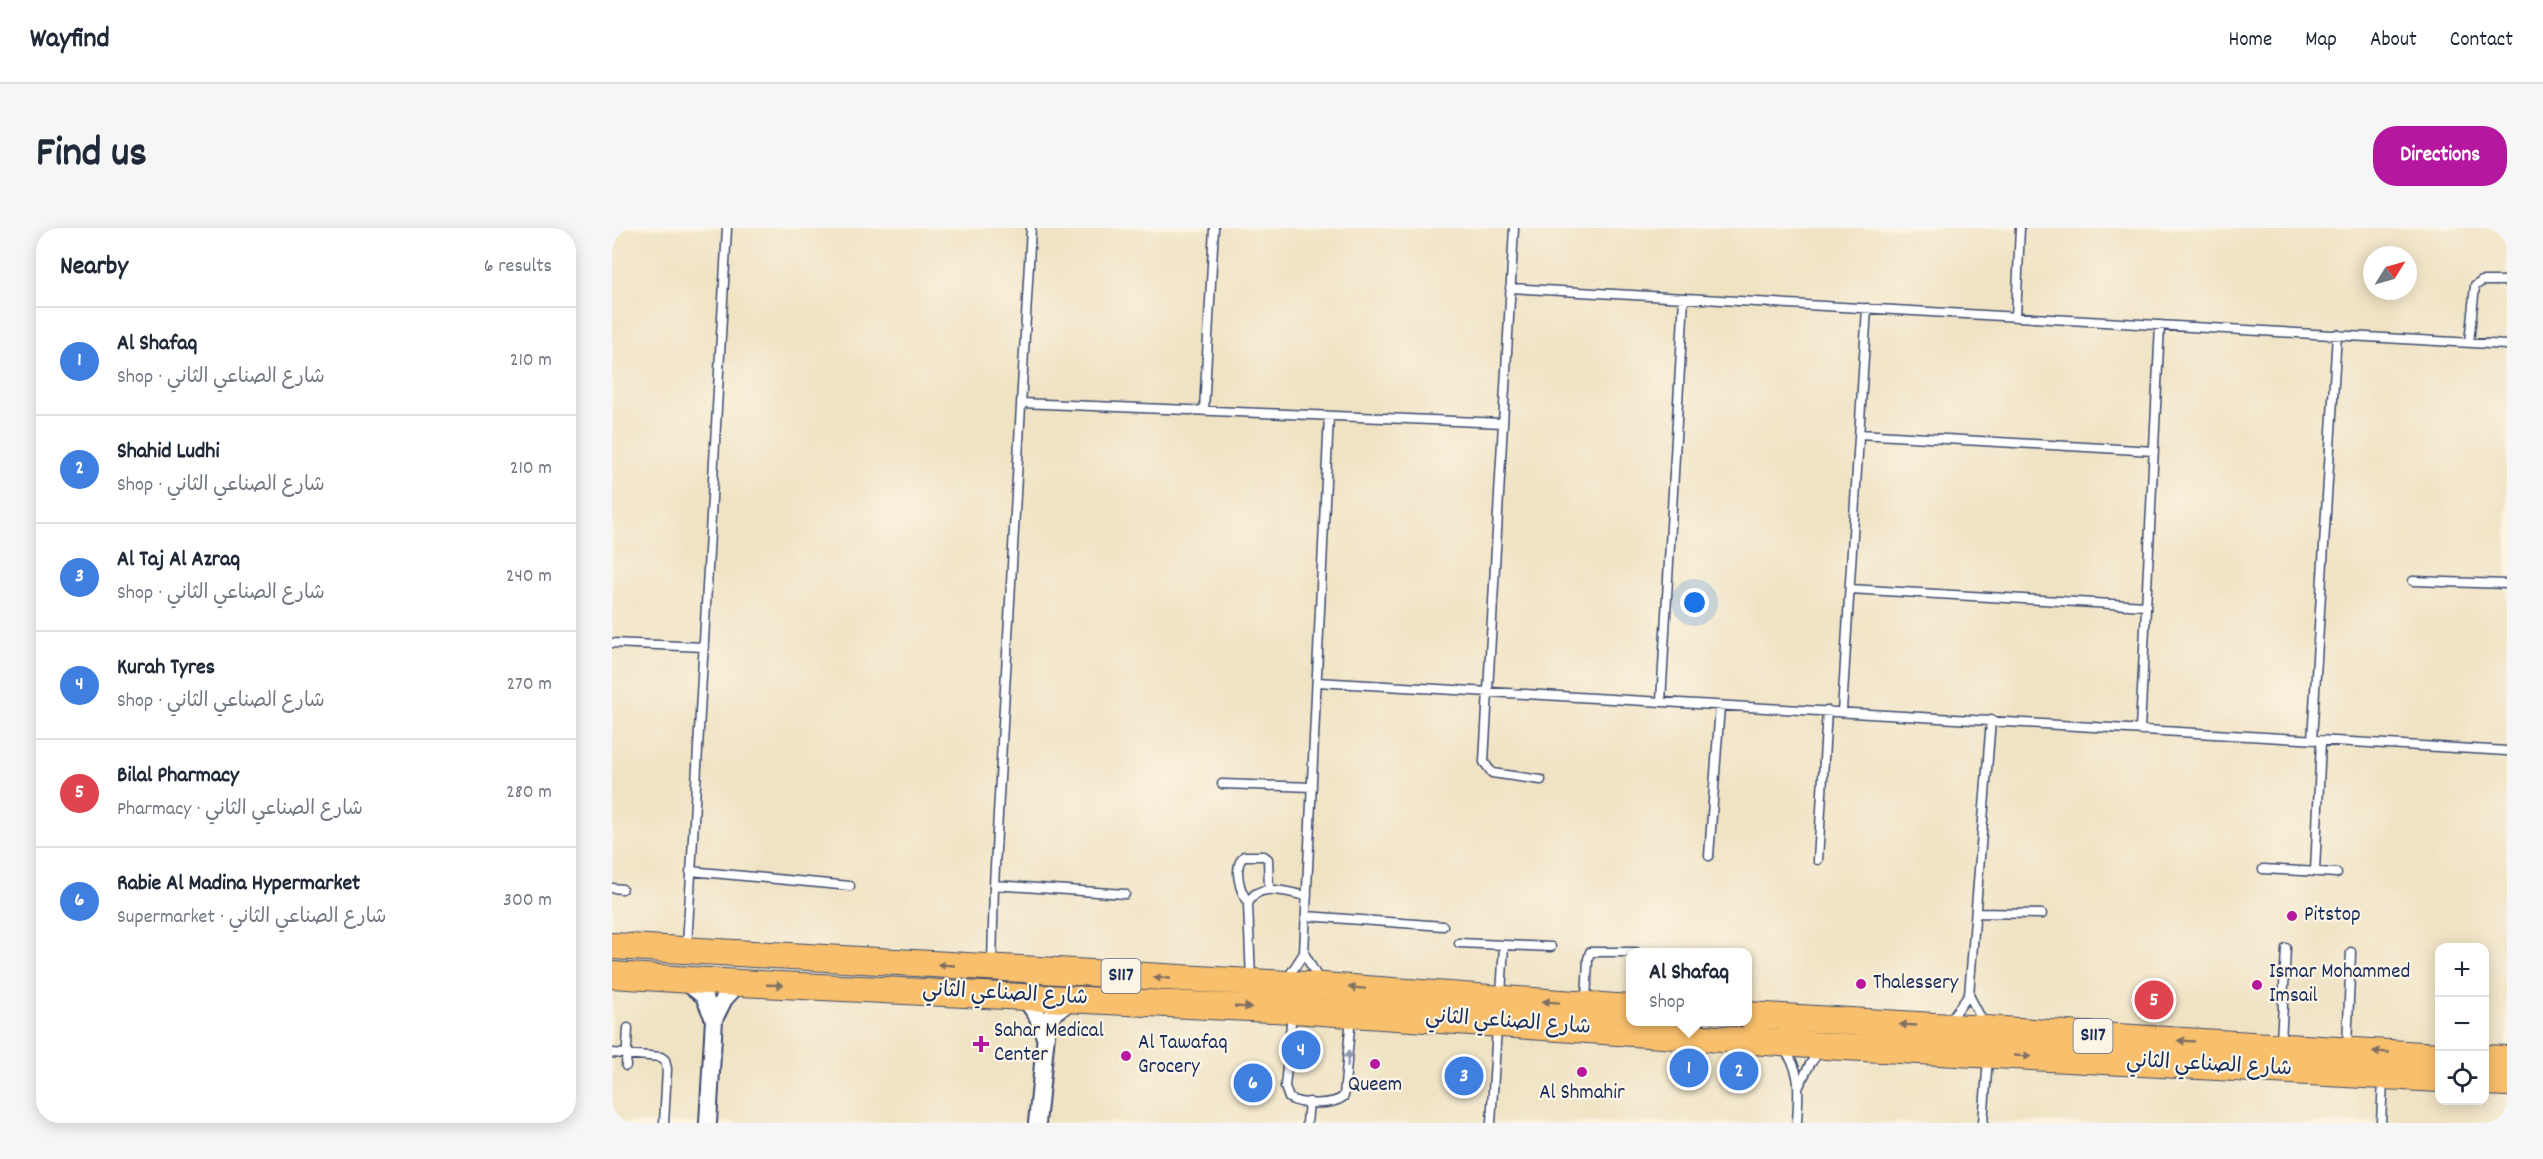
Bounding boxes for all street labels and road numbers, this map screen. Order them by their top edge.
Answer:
road number: S117 [1102,959,1140,993]
street label: شارع الصناعي الثاني [921,976,1089,1015]
street label: شارع الصناعي الثاني [1424,1002,1592,1045]
road number: S117 [2074,1019,2112,1053]
street label: شارع الصناعي الثاني [2125,1047,2293,1086]

